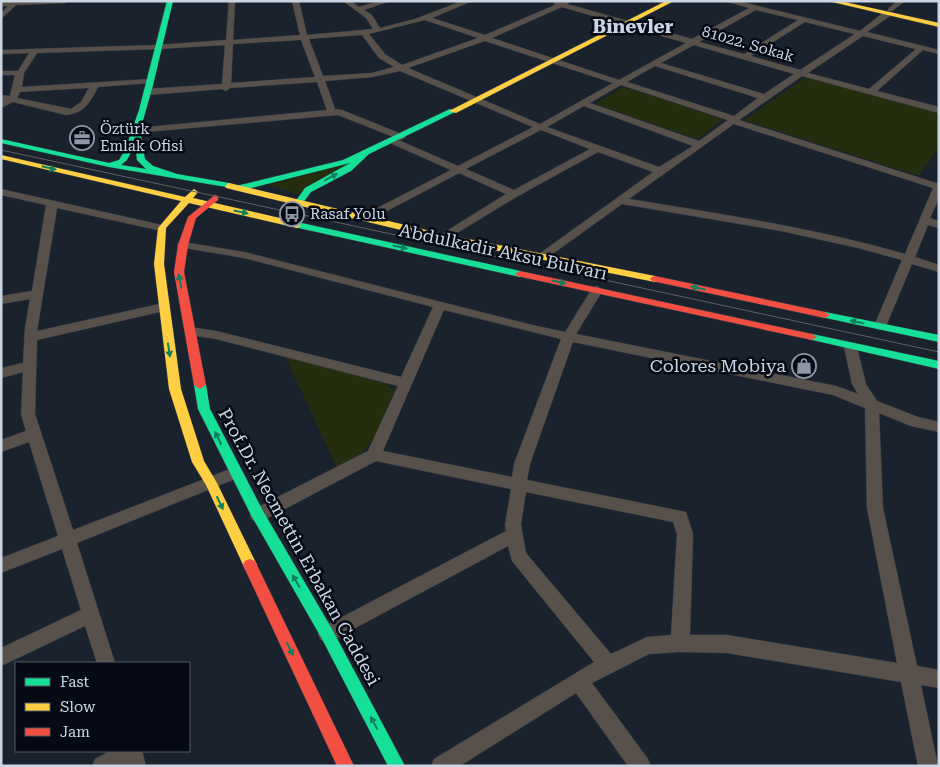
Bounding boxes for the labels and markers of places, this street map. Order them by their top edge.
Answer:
place label: Öztürk Emlak Ofisi [100,120,183,155]
office icon: Öztürk Emlak Ofisi [69,125,95,151]
bus stop icon: Rasaf Yolu [279,201,305,227]
place label: Rasaf Yolu [310,205,386,223]
shop icon: Colores Mobiya [791,353,817,379]
place label: Colores Mobiya [650,355,786,376]

